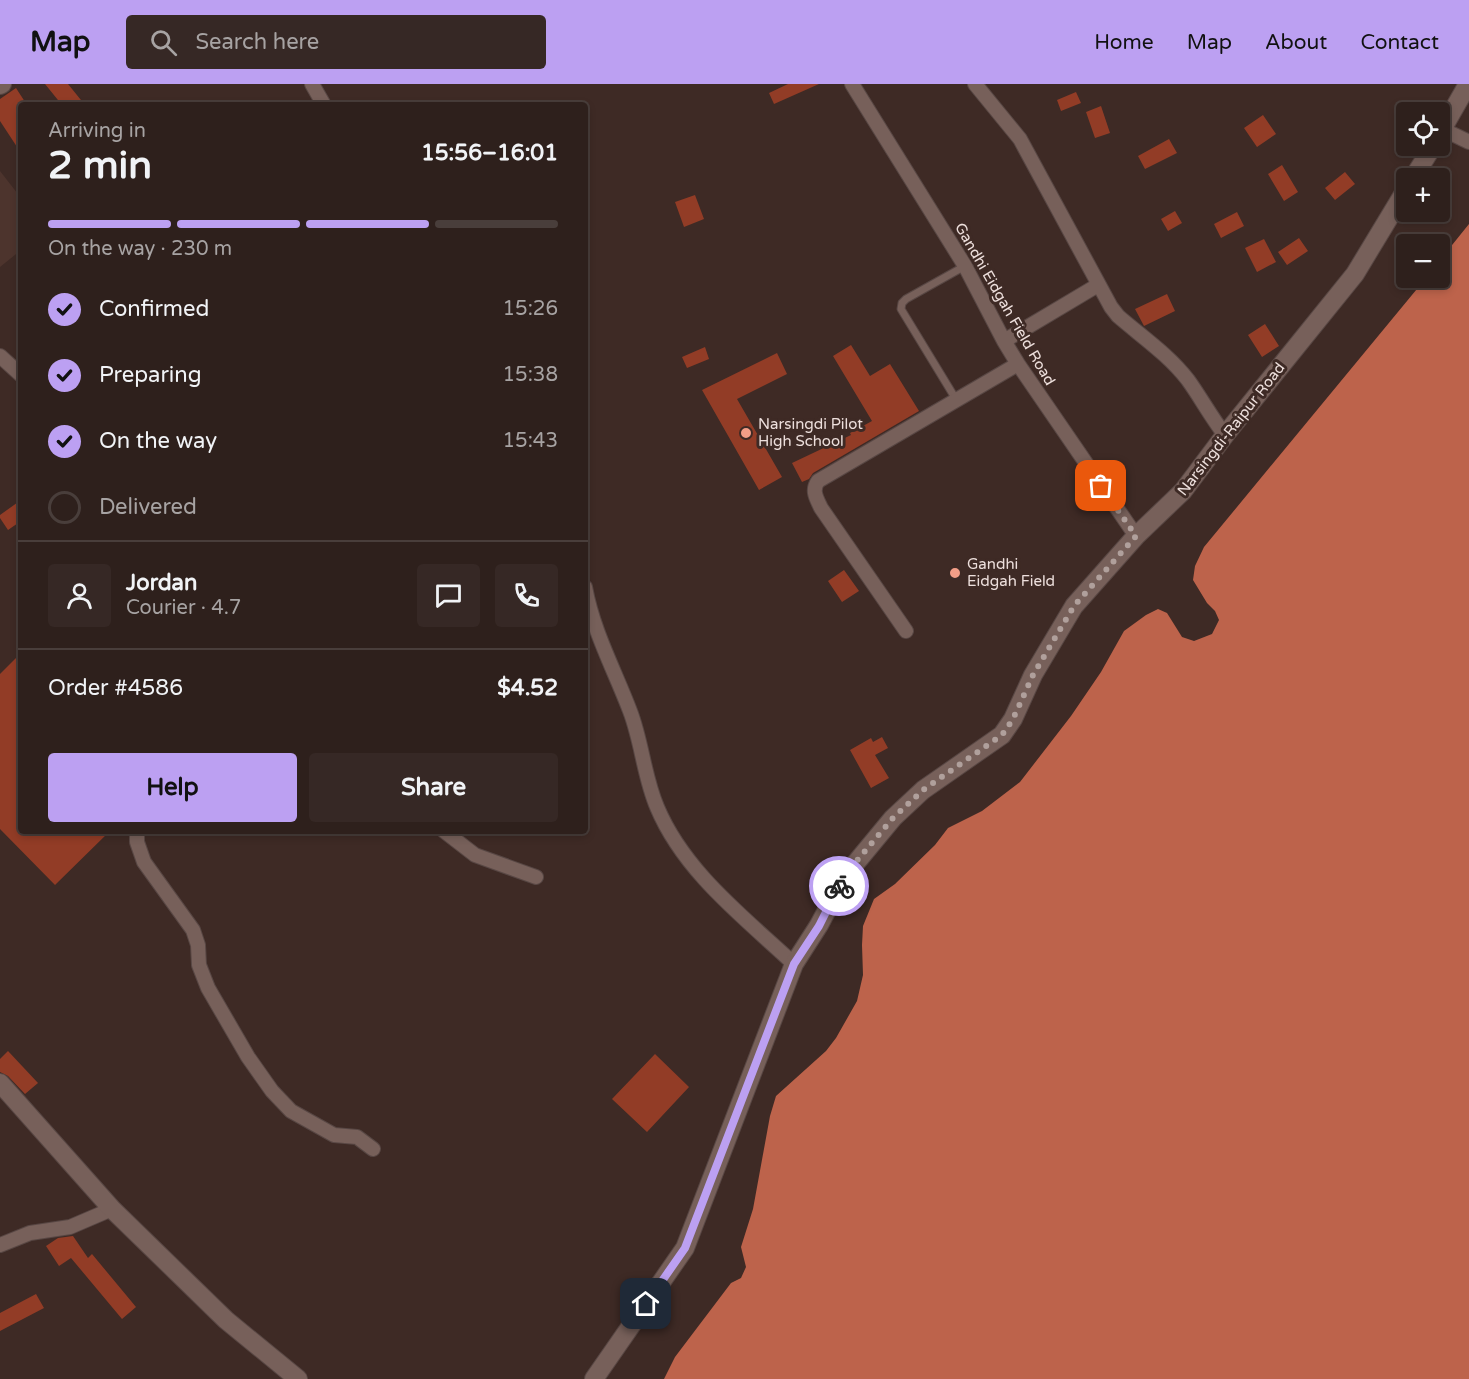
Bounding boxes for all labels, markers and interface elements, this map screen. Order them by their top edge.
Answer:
search box [126,15,546,69]
text: Map [30,25,90,59]
icon: search [147,26,180,59]
text: Search here [195,29,319,55]
text: Home [1094,30,1154,55]
text: Map [1187,30,1232,55]
text: About [1265,30,1327,55]
text: Contact [1360,30,1439,55]
map controls [1396,102,1450,288]
button: locate [1396,102,1450,156]
text: Arriving in [48,119,146,143]
text: 15:56–16:01 [421,140,558,166]
text: 2 min [48,142,152,189]
button: + [1396,168,1450,222]
street label: Gandhi Eidgah Field Road [951,219,1059,389]
button: − [1396,234,1450,288]
text: On the way · 230 m [48,237,232,261]
icon: check [48,293,81,326]
text: Confirmed [99,296,209,322]
text: 15:26 [503,297,558,321]
icon: check [48,359,81,392]
street label: Narsingdi-Raipur Road [1173,359,1289,499]
text: Preparing [99,362,202,388]
text: 15:38 [503,363,558,387]
place label: Narsingdi Pilot High School [758,415,863,450]
icon: check [48,425,81,458]
marker: Narsingdi Pilot High School [739,426,753,440]
text: On the way [99,428,217,454]
text: 15:43 [503,429,558,453]
pin [1075,460,1126,511]
icon: bag [1084,469,1117,502]
text: Delivered [99,494,197,520]
place label: Gandhi Eidgah Field [967,555,1055,590]
button: person [48,564,111,627]
button: chat [417,564,480,627]
button: phone [495,564,558,627]
marker: Gandhi Eidgah Field [948,566,962,580]
text: Jordan [126,570,197,596]
text: Courier · 4.7 [126,596,241,620]
text: Order #4586 [48,675,183,701]
text: $4.52 [497,675,558,701]
button: Help [48,753,297,822]
button: Share [309,753,558,822]
courier [809,856,869,916]
icon: bike [823,870,856,903]
pin [620,1278,671,1329]
icon: home [629,1287,662,1320]

